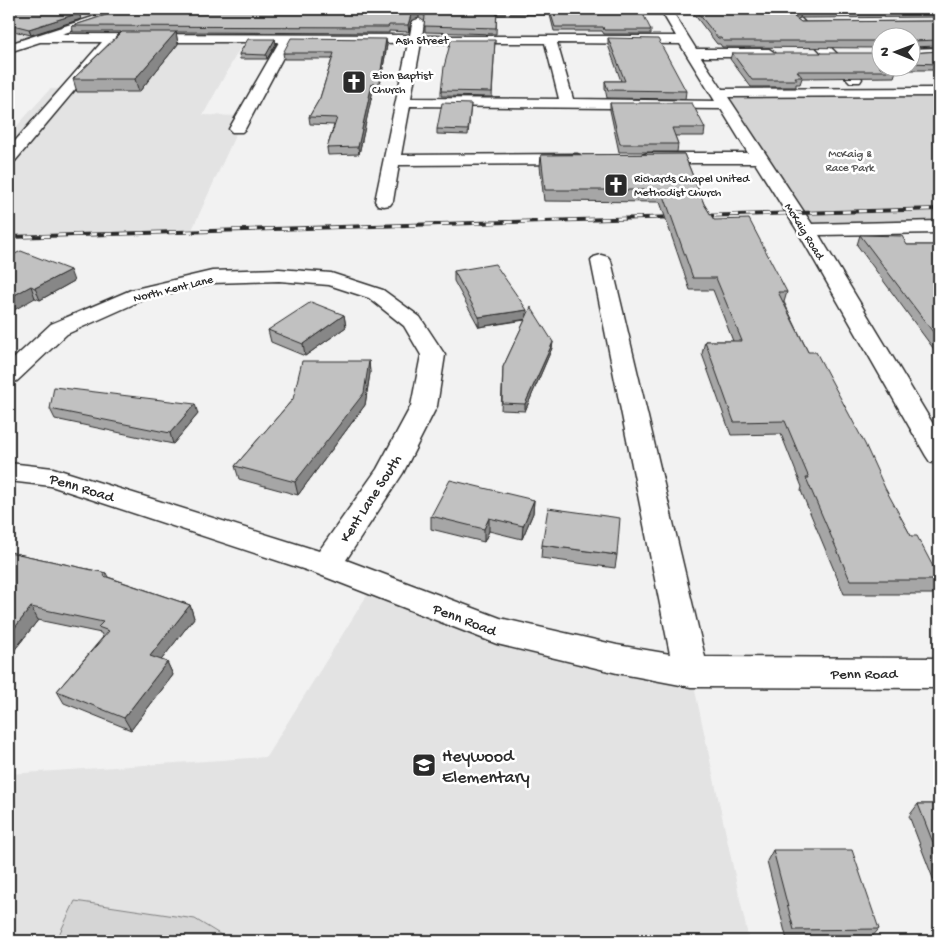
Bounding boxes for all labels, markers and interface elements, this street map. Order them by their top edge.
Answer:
north arrow [870,28,920,78]
street label: Ash Street [396,35,449,49]
text: N [877,47,894,57]
church icon: Zion Baptist Church [341,69,367,95]
place label: Zion Baptist Church [372,70,434,98]
park label: McKaig & Race Park [826,148,876,176]
church icon: Richards Chapel United Methodist Church [603,172,629,198]
place label: Richards Chapel United Methodist Church [634,173,750,201]
street label: McKaig Road [780,201,827,264]
street label: North Kent Lane [132,273,216,307]
street label: Kent Lane South [337,452,407,546]
street label: Penn Road [46,470,117,508]
street label: Penn Road [429,600,500,642]
street label: Penn Road [830,666,898,684]
place label: Heywood Elementary [442,747,530,789]
school or university icon: Heywood Elementary [411,752,437,778]

